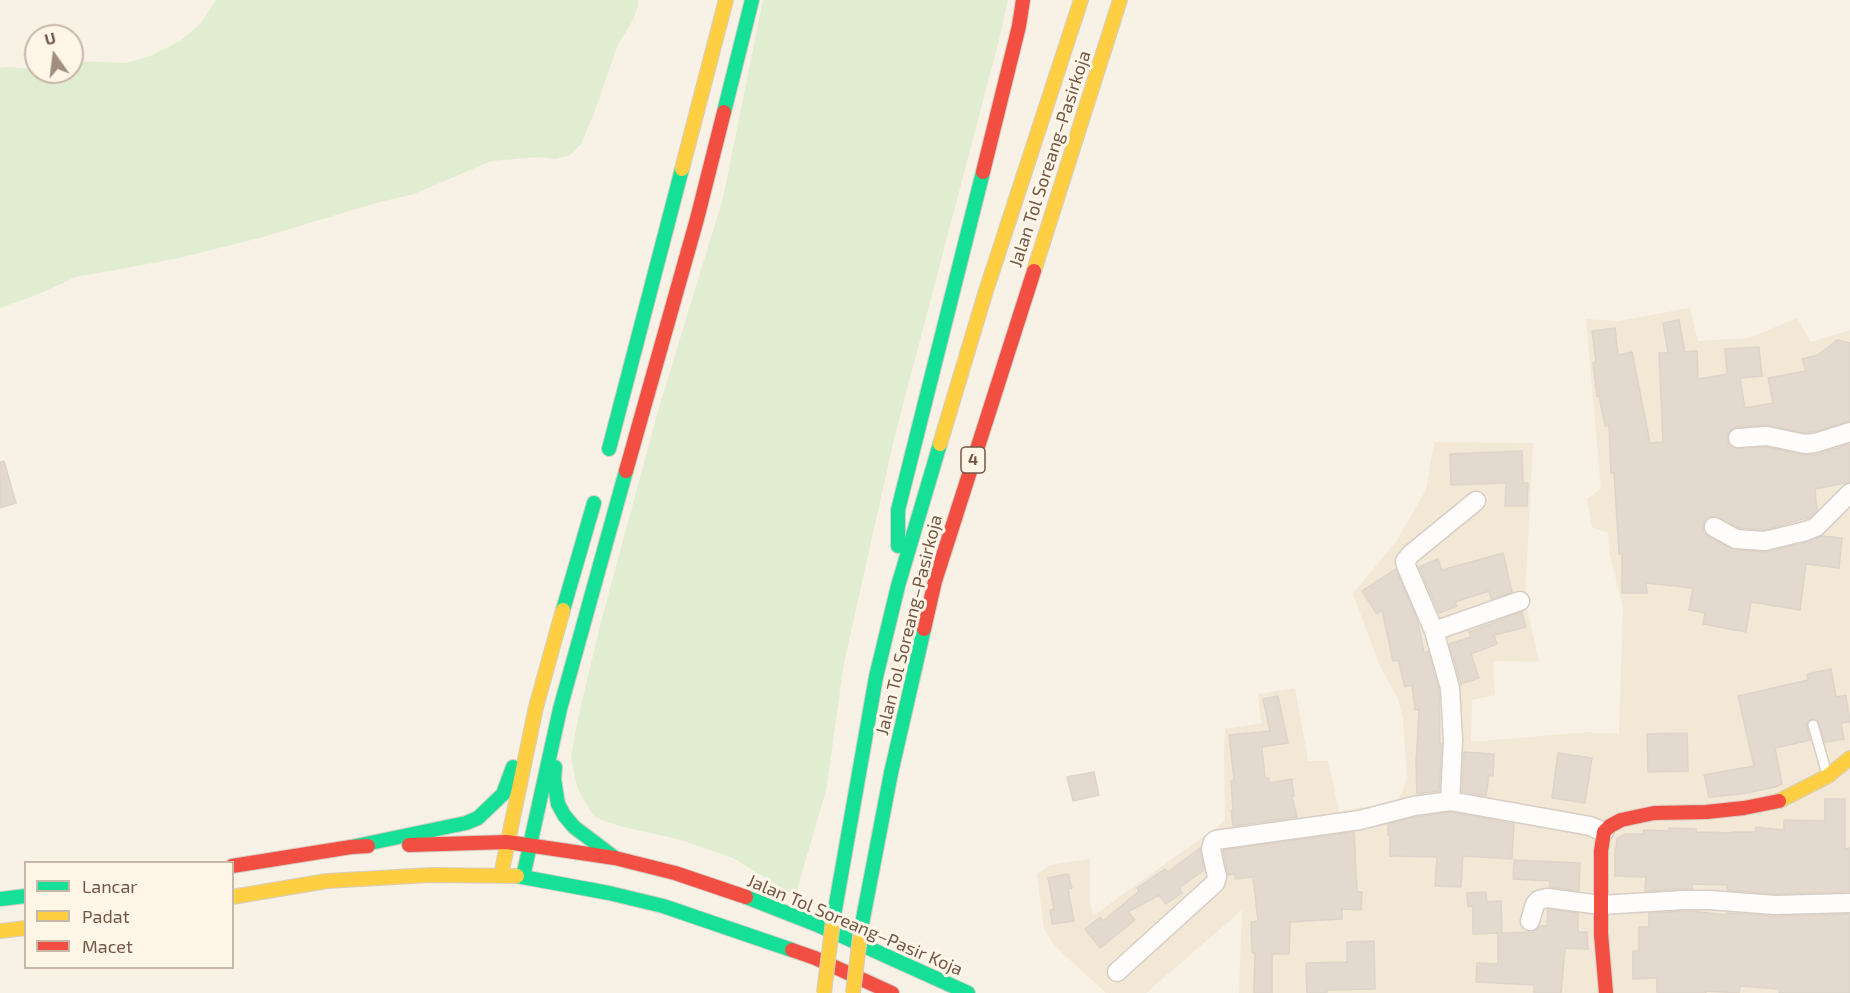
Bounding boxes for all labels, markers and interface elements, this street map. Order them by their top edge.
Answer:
north arrow [24,24,84,84]
text: U [42,27,58,49]
street label: Jalan Tol Soreang–Pasirkoja [1005,48,1095,270]
road number: 4 [961,447,985,473]
street label: Jalan Tol Soreang–Pasirkoja [871,513,947,737]
legend [24,861,234,969]
street label: Jalan Tol Soreang–Pasir Koja [744,870,966,980]
text: Lancar [82,875,138,897]
text: Padat [82,905,129,927]
text: Macet [82,935,133,957]

